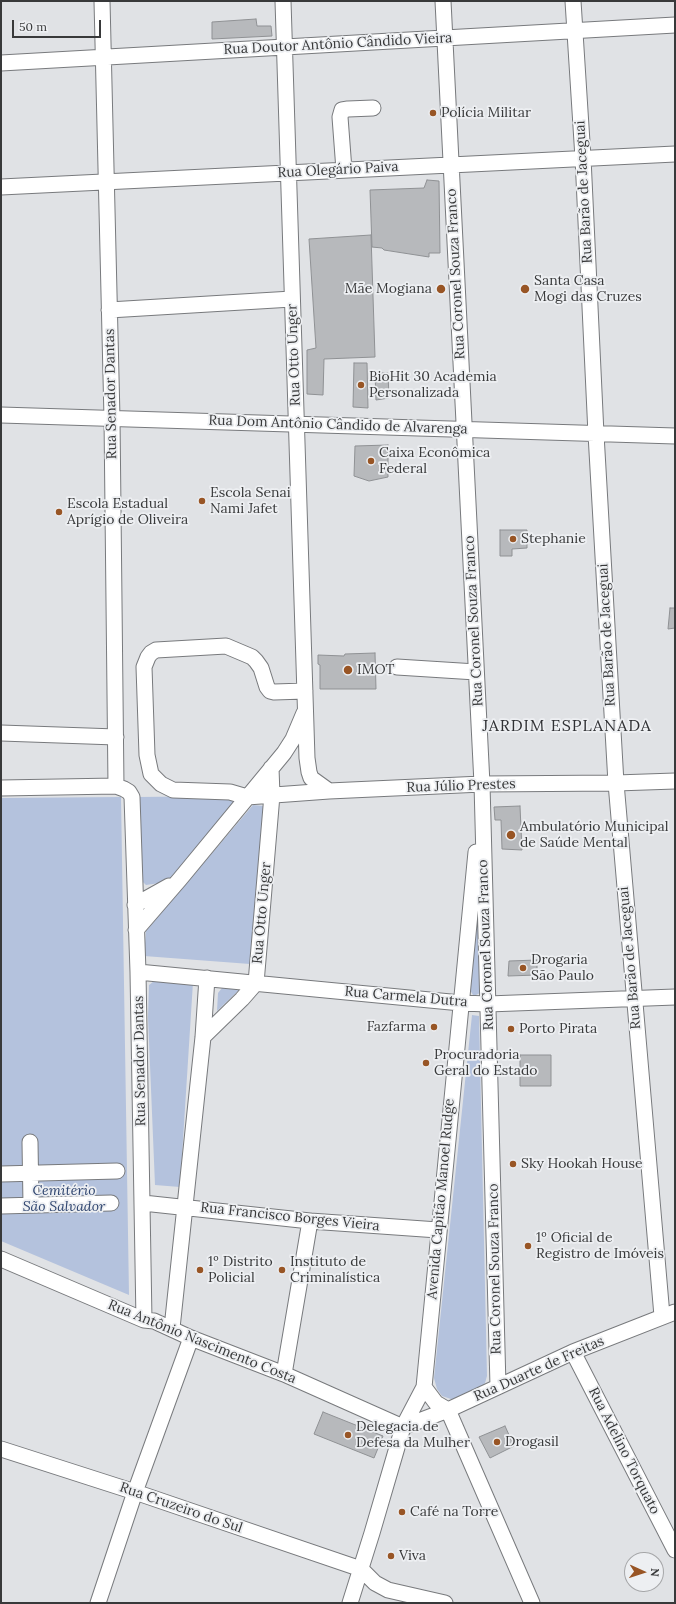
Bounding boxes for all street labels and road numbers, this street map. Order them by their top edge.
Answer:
street label: Rua Doutor Antônio Cândido Vieira [223,30,453,58]
street label: Rua Barão de Jaceguai [572,120,596,264]
street label: Rua Olegário Paiva [277,158,399,182]
street label: Rua Coronel Souza Franco [443,188,469,360]
street label: Rua Otto Unger [284,304,304,406]
street label: Rua Senador Dantas [101,329,121,459]
street label: Rua Dom Antônio Cândido de Alvarenga [208,412,468,438]
street label: Rua Coronel Souza Franco [461,535,487,707]
street label: Rua Barão de Jaceguai [595,563,619,707]
street label: Rua Júlio Prestes [406,776,516,796]
street label: Rua Coronel Souza Franco [475,859,497,1031]
street label: Rua Otto Unger [249,861,275,965]
street label: Rua Barão de Jaceguai [615,886,645,1030]
street label: Rua Carmela Dutra [344,983,468,1011]
street label: Rua Senador Dantas [130,996,150,1126]
street label: Avenida Capitão Manoel Rudge [424,1098,458,1300]
street label: Rua Coronel Souza Franco [485,1183,505,1355]
street label: Rua Francisco Borges Vieira [199,1199,381,1235]
street label: Rua Antônio Nascimento Costa [105,1296,299,1388]
street label: Rua Duarte de Freitas [471,1333,607,1405]
street label: Rua Adelino Torquato [585,1385,663,1517]
street label: Rua Cruzeiro do Sul [117,1479,245,1537]

